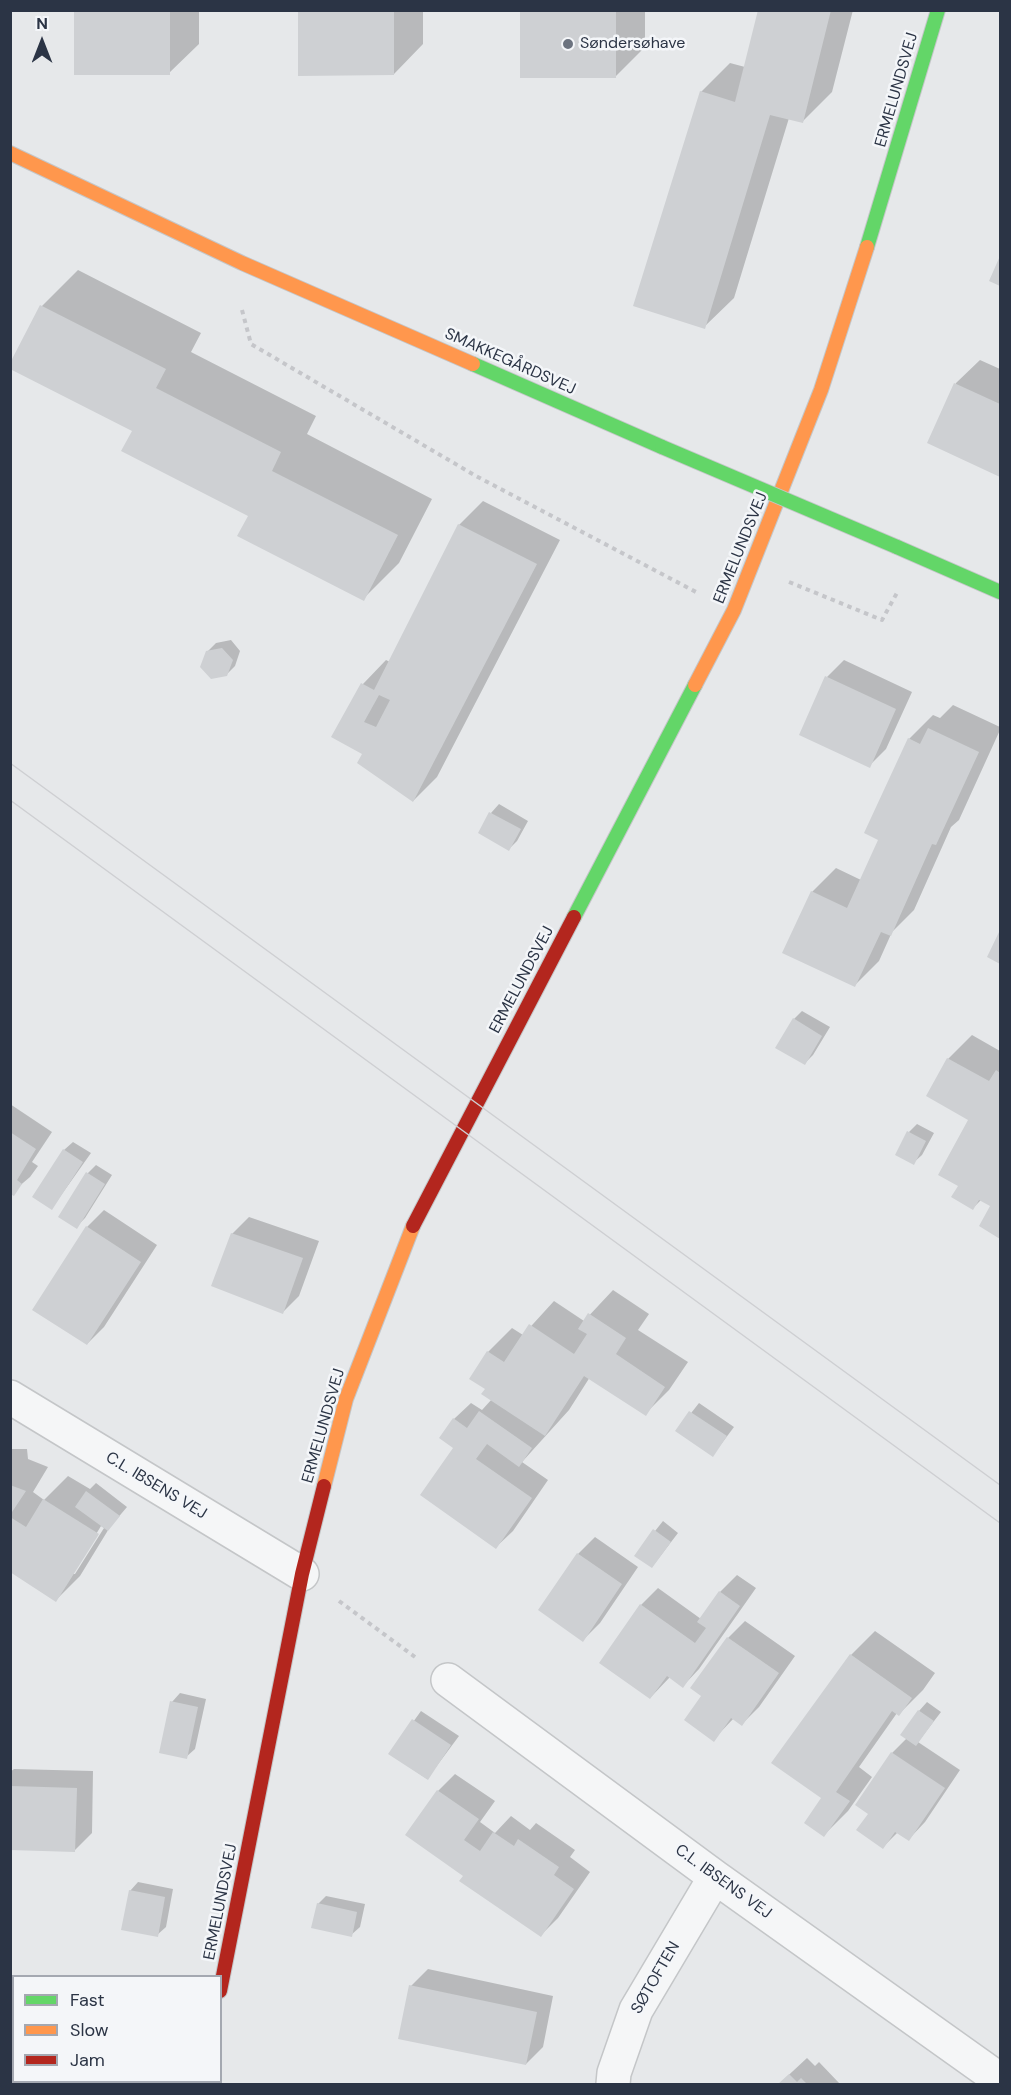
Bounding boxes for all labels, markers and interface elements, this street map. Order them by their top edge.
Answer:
north arrow [12,12,72,72]
text: N [36,13,48,34]
street label: ERMELUNDSVEJ [871,31,923,149]
place label: Søndersøhave [580,34,685,54]
marker: Søndersøhave [561,37,575,51]
street label: SMAKKEGÅRDSVEJ [442,325,578,399]
street label: ERMELUNDSVEJ [710,490,772,606]
street label: ERMELUNDSVEJ [486,923,558,1037]
street label: ERMELUNDSVEJ [298,1367,350,1485]
street label: C.L. IBSENS VEJ [102,1448,210,1524]
street label: C.L. IBSENS VEJ [671,1841,775,1923]
street label: ERMELUNDSVEJ [200,1842,242,1962]
street label: SØTOFTEN [628,1939,684,2017]
legend [12,1975,222,2083]
text: Fast [70,1988,105,2012]
text: Slow [70,2018,109,2042]
text: Jam [70,2048,105,2072]

